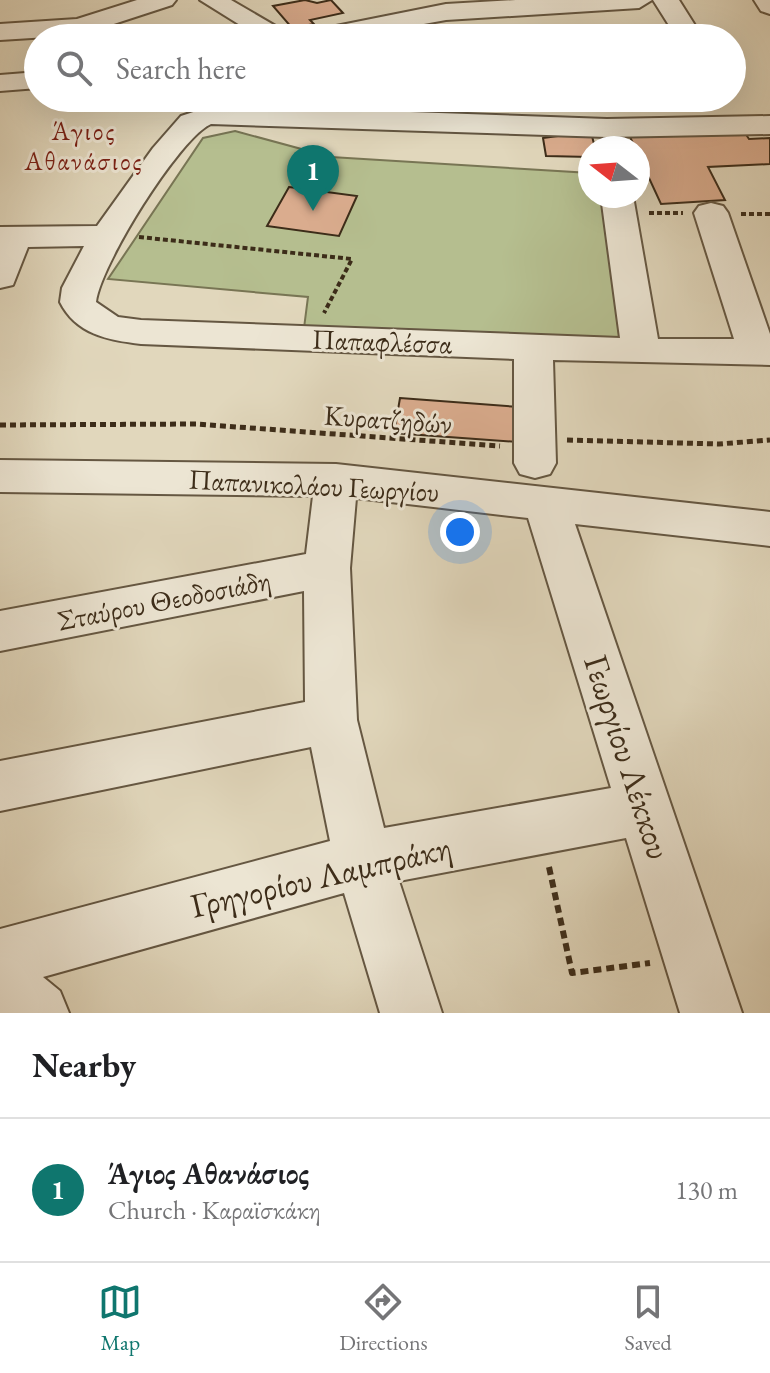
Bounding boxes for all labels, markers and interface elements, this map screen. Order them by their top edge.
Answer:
search box [24,24,746,112]
icon: search [52,46,96,90]
text: Search here [116,49,246,88]
district label: Άγιος Αθανάσιος [23,114,144,178]
north arrow [578,136,650,208]
pin: 1 [287,145,339,211]
street label: Παπαφλέσσα [311,321,453,361]
street label: Κυρατζηδών [323,397,453,441]
street label: Παπανικολάου Γεωργίου [188,460,440,510]
your location [440,512,480,552]
street label: Σταύρου Θεοδοσιάδη [54,562,274,638]
street label: Γεωργίου Λέκκου [574,649,682,865]
street label: Γρηγορίου Λαμπράκη [186,825,456,927]
text: Nearby [32,1043,136,1087]
text: Άγιος Αθανάσιος [108,1154,309,1193]
text: 1 [51,1173,65,1207]
text: 130 m [675,1173,738,1207]
text: Church · Καραϊσκάκη [108,1193,321,1227]
tab: Map [98,1280,142,1357]
tab: Directions [339,1280,428,1357]
tab: Saved [624,1280,672,1357]

